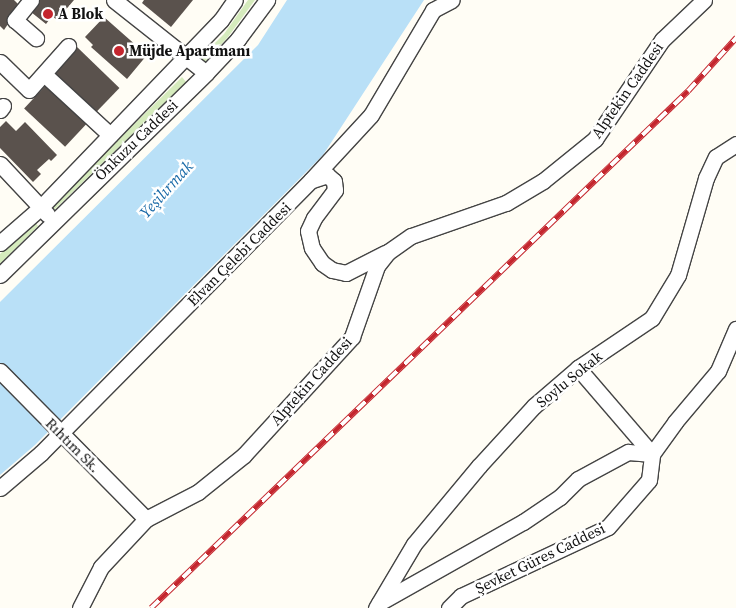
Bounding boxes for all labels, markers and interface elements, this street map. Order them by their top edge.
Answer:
place label: A Blok [58,5,103,23]
marker: A Blok [42,8,54,20]
street label: Alptekin Caddesi [587,39,667,141]
place label: Müjde Apartmanı [129,42,250,60]
marker: Müjde Apartmanı [113,45,125,57]
street label: Önkuzu Caddesi [91,96,181,184]
water label: Yeşilırmak [135,157,197,221]
street label: Elvan Çelebi Caddesi [183,198,295,310]
street label: Alptekin Caddesi [266,333,356,429]
street label: Soylu Sokak [532,347,606,411]
street label: Rıhtım Sk. [42,414,104,476]
street label: Şevket Güres Caddesi [472,519,608,597]

